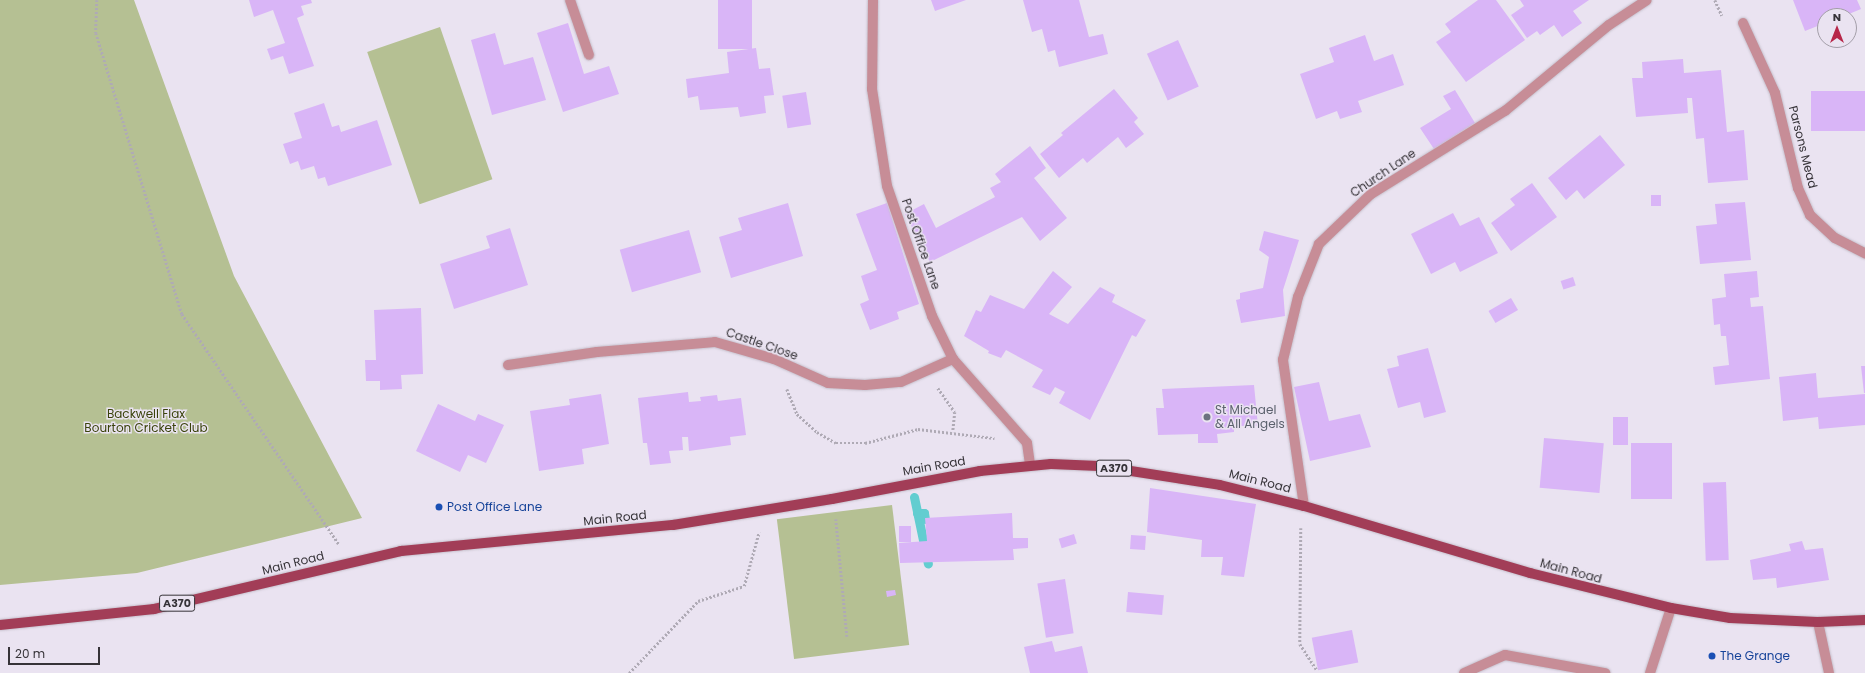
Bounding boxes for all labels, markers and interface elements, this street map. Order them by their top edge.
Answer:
north arrow [1817,8,1857,48]
text: N [1833,9,1841,25]
street label: Parsons Mead [1786,104,1820,190]
street label: Church Lane [1348,146,1418,200]
street label: Post Office Lane [899,197,943,291]
street label: Castle Close [724,325,800,363]
place label: St Michael & All Angels [1215,403,1285,431]
park label: Backwell Flax Bourton Cricket Club [84,407,208,435]
marker: St Michael & All Angels [1202,412,1212,422]
street label: Main Road [901,453,967,479]
road number: A370 [1096,459,1132,477]
street label: Main Road [1227,466,1293,496]
place label: Post Office Lane [447,500,542,514]
marker: Post Office Lane [434,502,444,512]
street label: Main Road [583,508,647,528]
street label: Main Road [260,548,326,578]
street label: Main Road [1538,556,1604,586]
road number: A370 [159,594,195,612]
scale bar [10,639,102,665]
text: 20 m [15,645,45,662]
place label: The Grange [1720,649,1790,663]
marker: The Grange [1707,651,1717,661]

